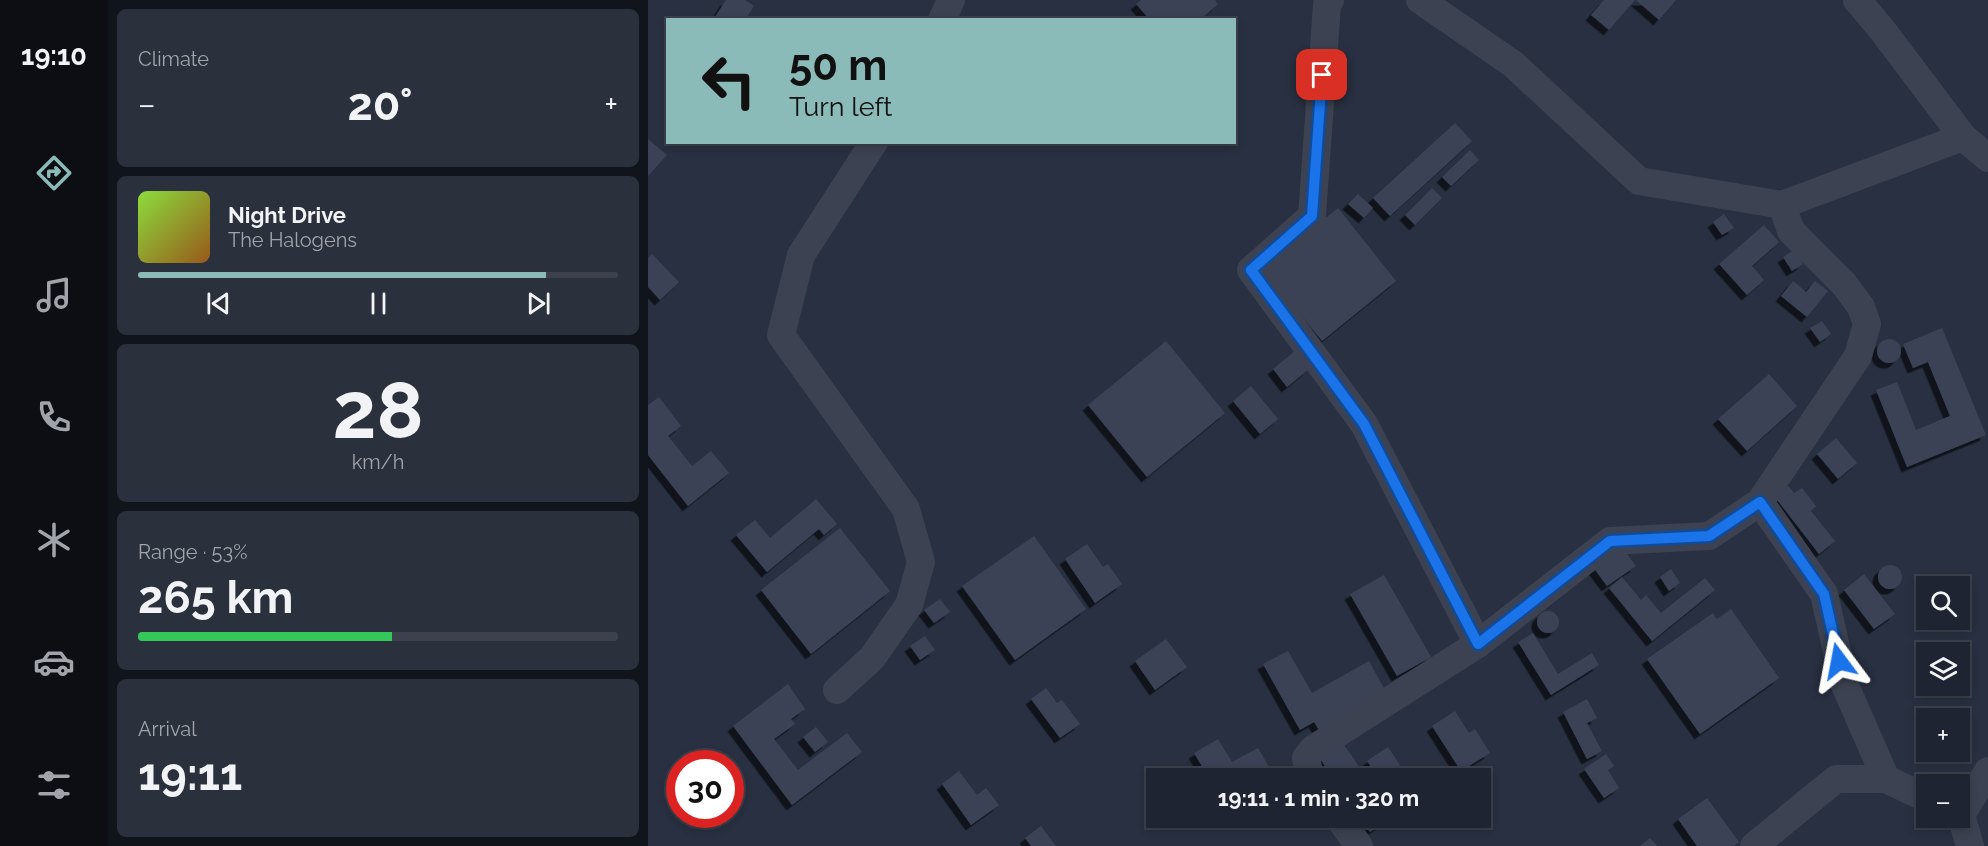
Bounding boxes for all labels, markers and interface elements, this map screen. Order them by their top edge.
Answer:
text: 19:10 [21,40,87,71]
text: 50 m [789,41,887,90]
icon: left [690,42,768,120]
text: Climate [138,47,209,71]
pin [1296,49,1347,100]
icon: arrive [1305,58,1338,91]
text: 20° [347,78,413,131]
text: − [138,85,156,124]
text: + [604,85,618,124]
text: Turn left [789,91,892,122]
icon: directions [33,152,75,194]
text: Night Drive [228,202,346,228]
text: The Halogens [228,228,357,252]
icon: music [33,274,75,316]
icon: previous [202,287,235,320]
icon: pause [362,287,395,320]
icon: next [522,287,555,320]
text: 28 [332,365,424,456]
icon: phone [33,396,75,438]
text: km/h [352,450,404,474]
icon: climate [33,519,75,561]
text: Range · 53% [138,540,247,564]
text: 265 km [138,571,293,624]
map controls [1916,576,1970,828]
button: search [1916,576,1970,630]
position arrow [1807,629,1871,693]
icon: car [33,641,75,683]
button: layers [1916,642,1970,696]
button: + [1916,708,1970,762]
text: Arrival [138,717,197,741]
text: 19:11 [138,748,242,801]
speed limit sign: 30 [666,750,744,828]
icon: filters [33,764,75,806]
button: − [1916,774,1970,828]
text: 19:11 · 1 min · 320 m [1218,785,1419,811]

